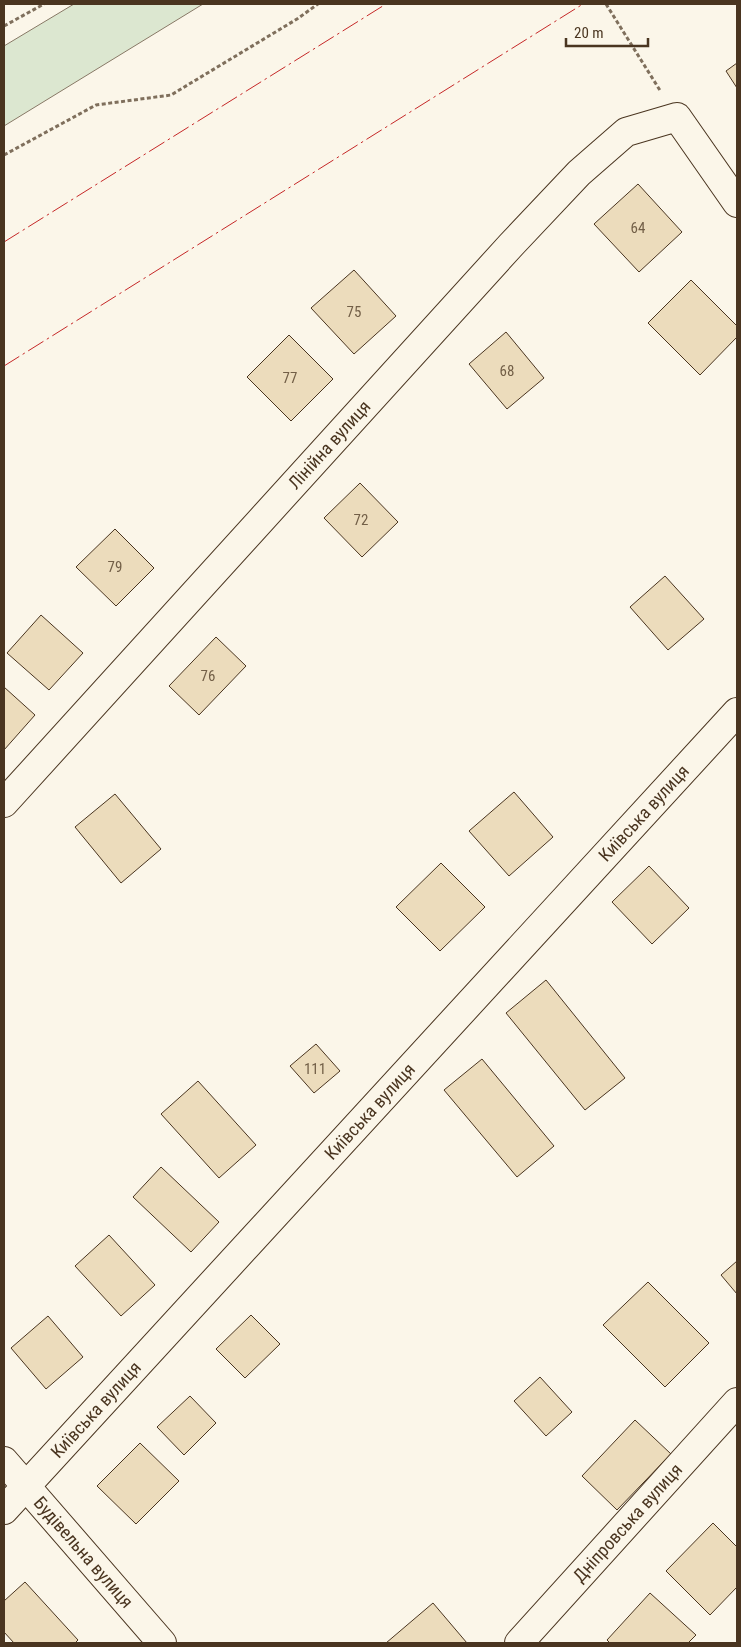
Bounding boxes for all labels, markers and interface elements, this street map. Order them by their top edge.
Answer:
scale bar [566,15,648,47]
text: 20 m [574,24,604,42]
house number: 64 [631,219,645,237]
house number: 75 [347,303,361,321]
house number: 68 [500,362,514,380]
house number: 77 [283,369,297,387]
street label: Лінійна вулиця [284,396,375,493]
house number: 72 [354,511,368,529]
house number: 79 [108,558,122,576]
house number: 76 [201,667,215,685]
street label: Київська вулиця [594,760,693,866]
street label: Київська вулиця [320,1059,419,1164]
house number: 111 [304,1060,326,1078]
street label: Київська вулиця [46,1357,145,1462]
street label: Дніпровська вулиця [568,1459,686,1586]
street label: Будівельна вулиця [30,1492,138,1612]

